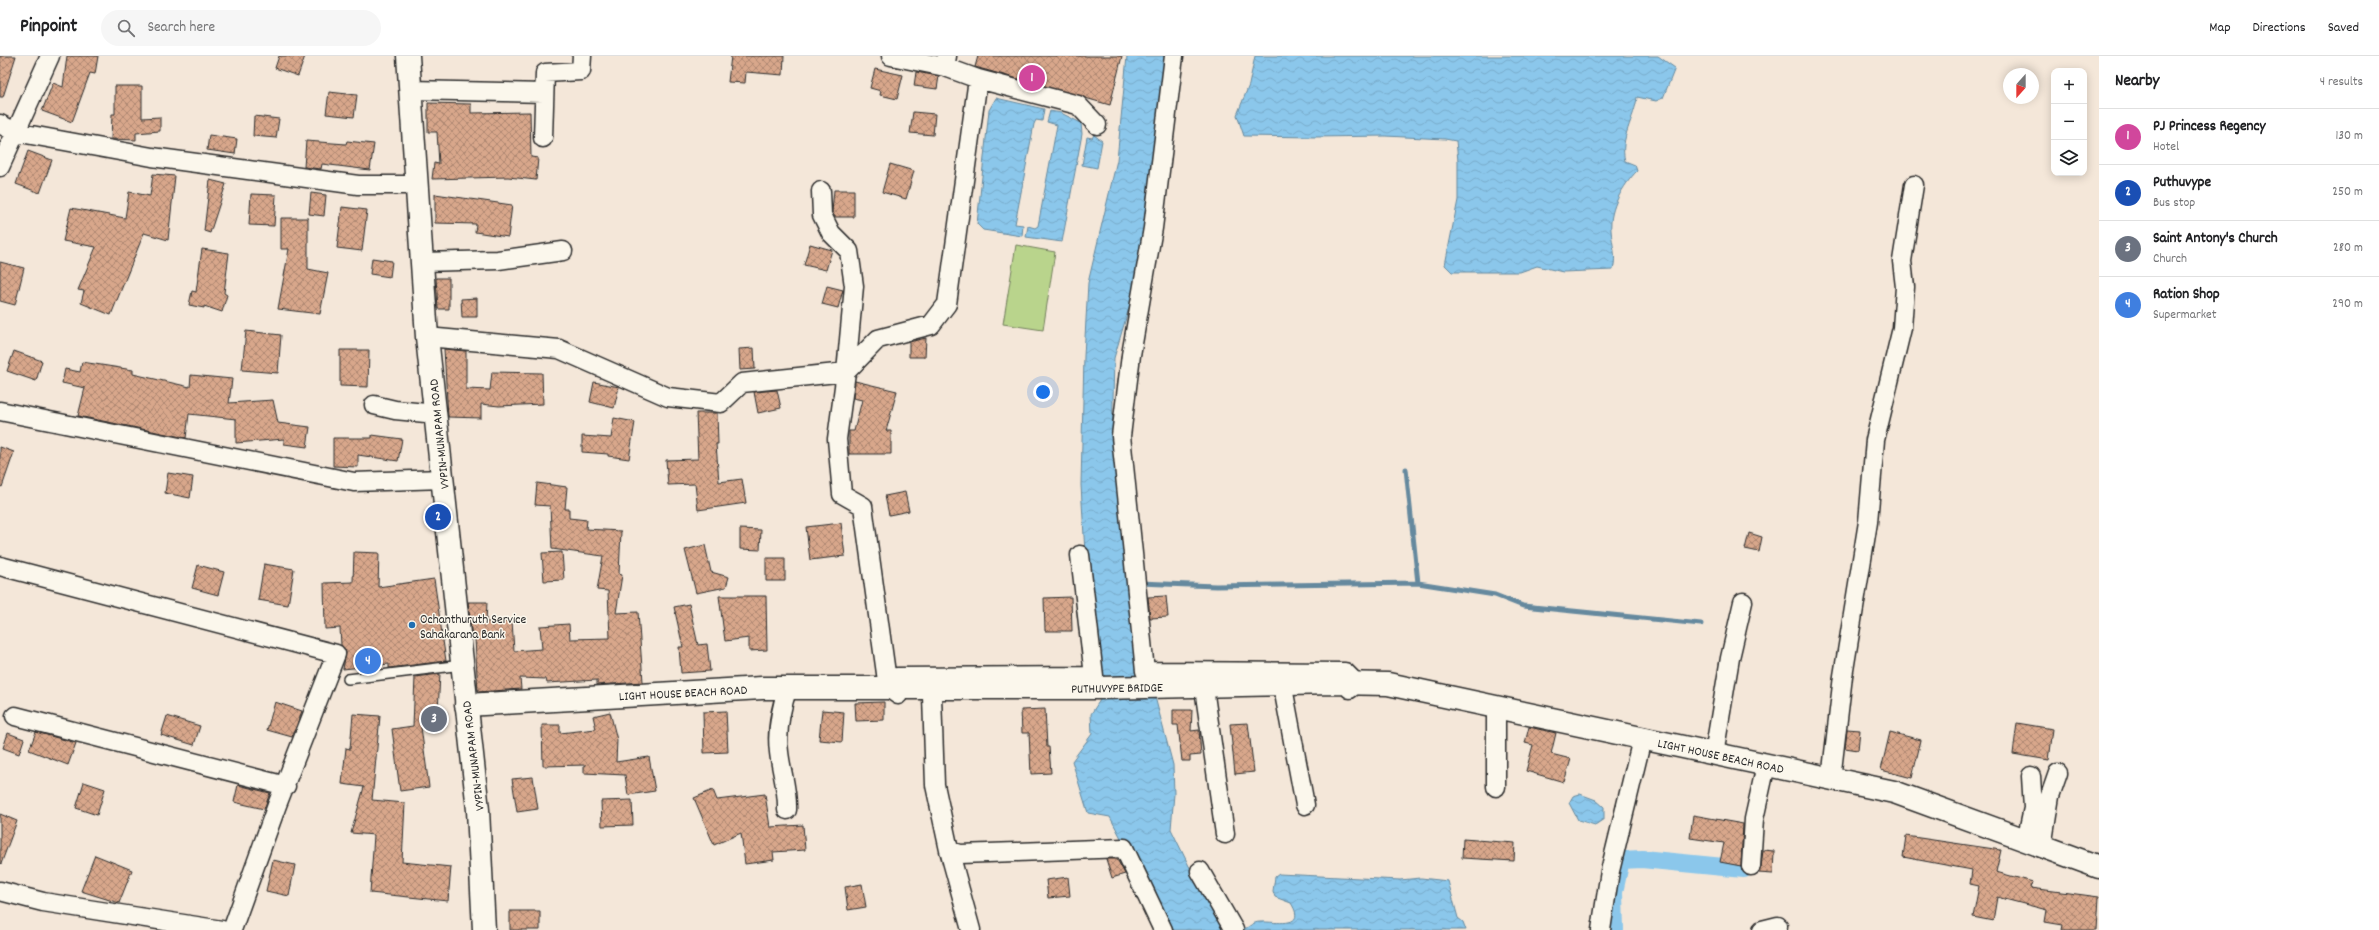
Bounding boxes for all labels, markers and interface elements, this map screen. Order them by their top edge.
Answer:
search box [101,10,381,46]
text: Pinpoint [20,14,77,41]
icon: search [115,17,137,39]
text: Search here [147,17,215,39]
text: Map [2209,18,2231,38]
text: Directions [2253,18,2306,38]
text: Saved [2328,18,2359,38]
pin: 1 [1019,63,1045,93]
north arrow [2003,68,2039,104]
map controls [2051,68,2087,176]
button: + [2051,68,2087,104]
text: Nearby [2115,70,2159,94]
text: 4 results [2320,73,2363,92]
button: − [2051,104,2087,140]
text: PJ Princess Regency [2153,116,2266,138]
text: 1 [2127,127,2129,146]
text: 130 m [2335,127,2363,146]
text: Hotel [2153,138,2179,157]
button: layers [2051,140,2087,176]
text: Puthuvype [2153,172,2211,194]
text: 2 [2125,183,2131,202]
text: 250 m [2332,183,2363,202]
text: Bus stop [2153,194,2195,213]
text: Saint Antony's Church [2153,228,2278,250]
text: 3 [2125,239,2131,258]
text: 280 m [2333,239,2363,258]
text: Church [2153,250,2187,269]
text: Ration Shop [2153,284,2220,306]
text: 4 [2125,295,2131,314]
text: 290 m [2332,295,2363,314]
text: Supermarket [2153,306,2217,325]
street label: VYPIN-MUNAPAM ROAD [425,378,456,490]
your location [1033,382,1053,402]
pin: 2 [425,502,451,532]
place label: Ochanthuruth Service Sahakarana Bank [420,611,527,645]
marker: Ochanthuruth Service Sahakarana Bank [407,620,417,630]
pin: 4 [355,646,381,676]
street label: PUTHUVYPE BRIDGE [1071,679,1163,700]
street label: LIGHT HOUSE BEACH ROAD [618,682,748,707]
street label: VYPIN-MUNAPAM ROAD [458,699,491,812]
pin: 3 [421,704,447,734]
street label: LIGHT HOUSE BEACH ROAD [1656,735,1786,780]

